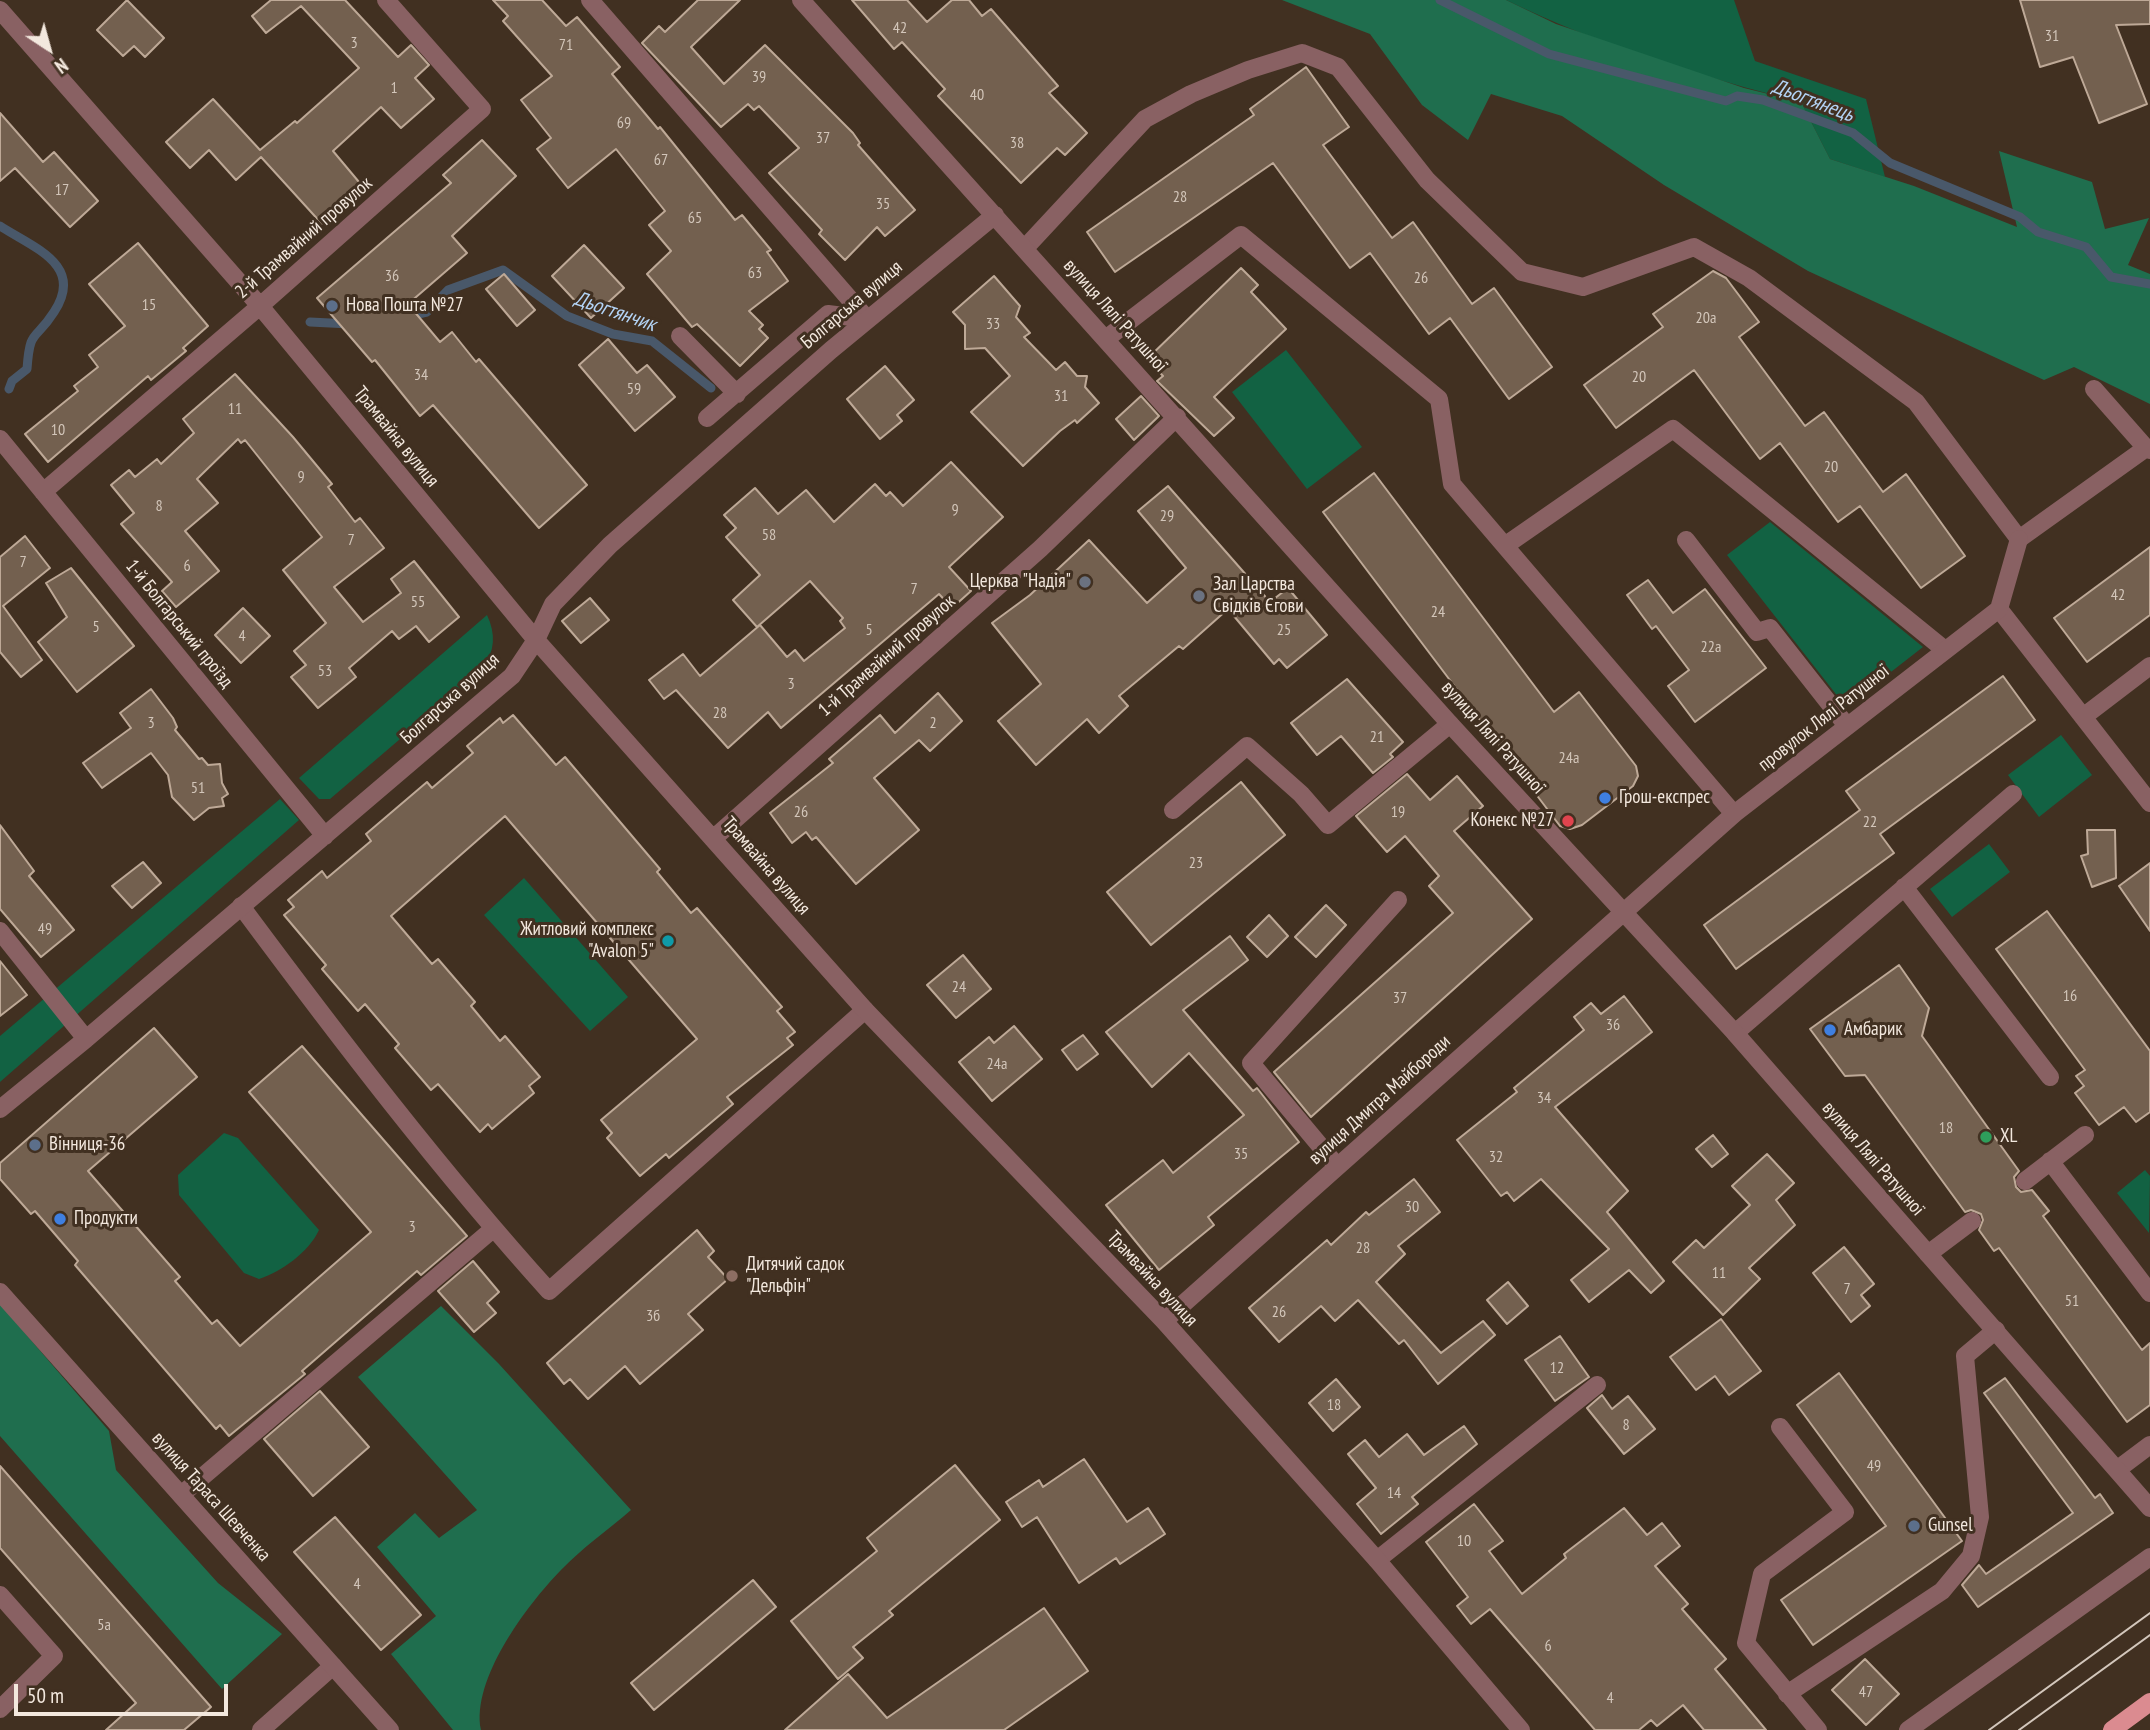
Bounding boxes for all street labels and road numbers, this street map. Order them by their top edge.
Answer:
street label: 2-й Трамвайний провулок [231,172,377,304]
street label: вулиця Лялі Ратушної [1058,255,1172,377]
street label: Болгарська вулиця [797,256,907,354]
street label: Трамвайна вулиця [349,382,443,492]
street label: 1-й Болгарський проїзд [120,555,238,693]
street label: 1-й Трамвайний провулок [814,590,960,722]
street label: Болгарська вулиця [396,649,504,749]
street label: провулок Лялі Ратушної [1754,660,1894,776]
street label: вулиця Лялі Ратушної [1436,677,1550,799]
street label: Трамвайна вулиця [717,812,815,920]
street label: вулиця Дмитра Майбороди [1305,1030,1455,1170]
street label: вулиця Лялі Ратушної [1817,1097,1929,1221]
street label: Трамвайна вулиця [1102,1226,1202,1332]
street label: вулиця Тараса Шевченка [147,1428,275,1566]

